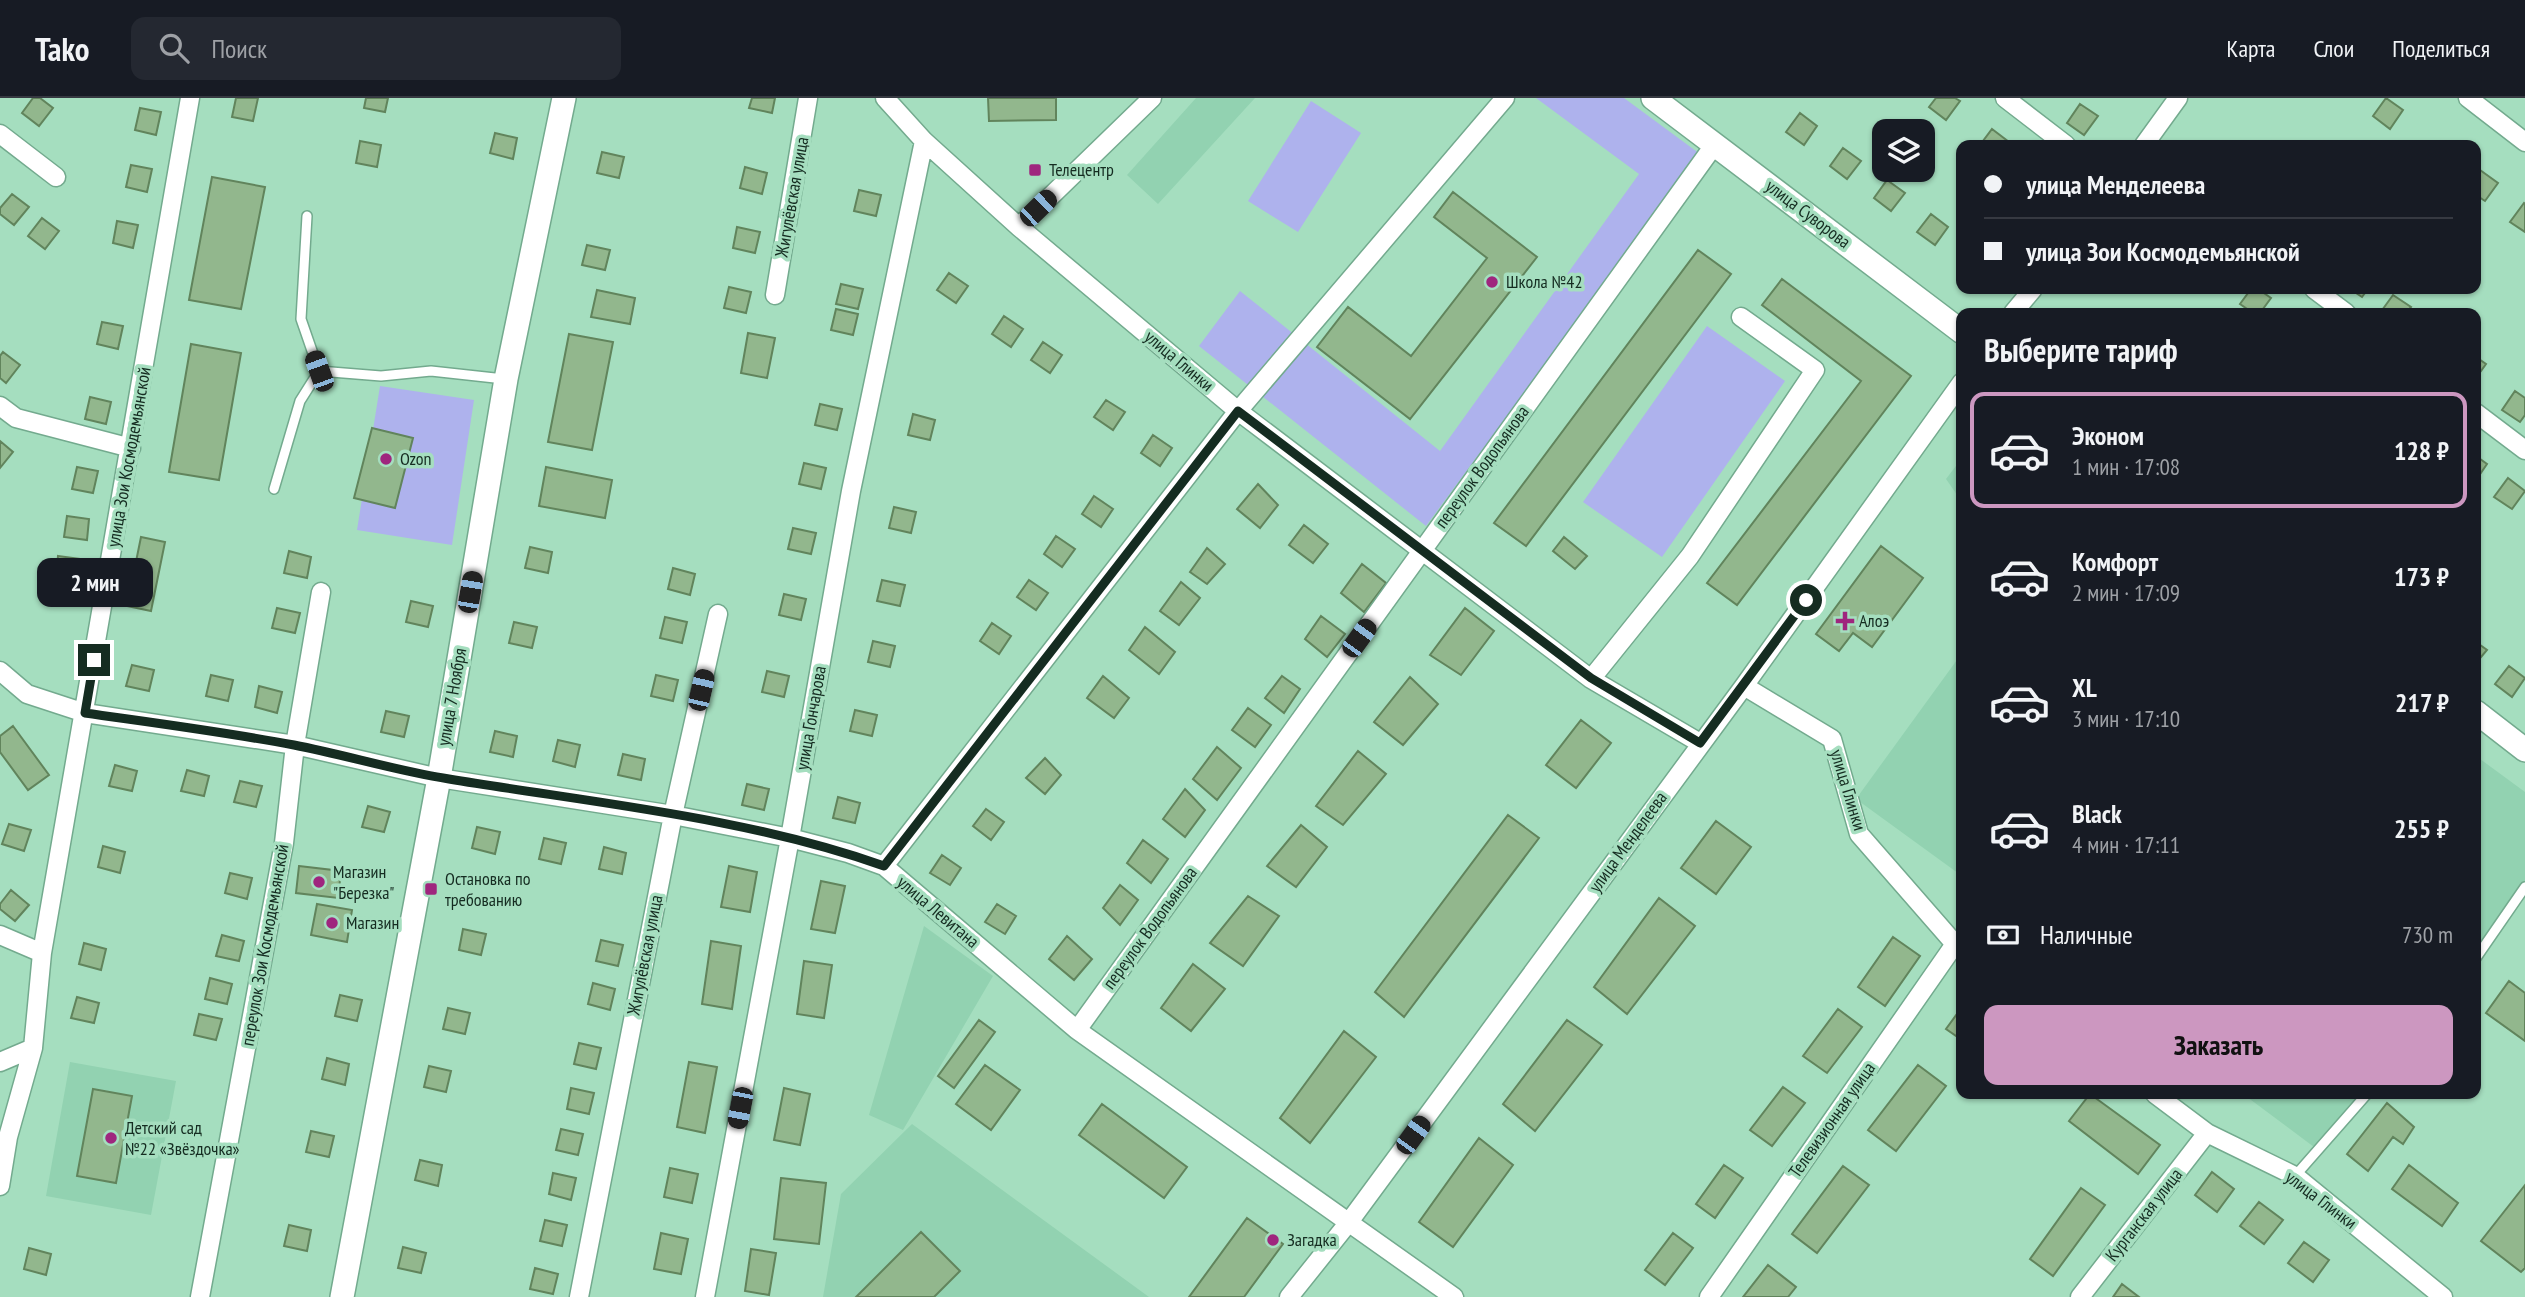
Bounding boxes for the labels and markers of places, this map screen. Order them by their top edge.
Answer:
place label: Телецентр [1049,158,1114,181]
marker: Телецентр [1027,162,1043,178]
place label: Школа №42 [1506,270,1583,293]
marker: Школа №42 [1484,274,1500,290]
place label: Ozon [400,447,432,470]
marker: Ozon [378,451,394,467]
place label: Алоэ [1859,609,1889,632]
marker: Алоэ [1837,613,1853,629]
place label: Магазин "Березка" [333,860,395,904]
place label: Остановка по требованию [445,867,531,911]
marker: Магазин "Березка" [311,874,327,890]
marker: Остановка по требованию [423,881,439,897]
place label: Магазин [346,911,399,934]
marker: Магазин [324,915,340,931]
place label: Детский сад №22 «Звёздочка» [125,1116,240,1160]
marker: Детский сад №22 «Звёздочка» [103,1130,119,1146]
place label: Загадка [1287,1228,1337,1251]
marker: Загадка [1265,1232,1281,1248]

